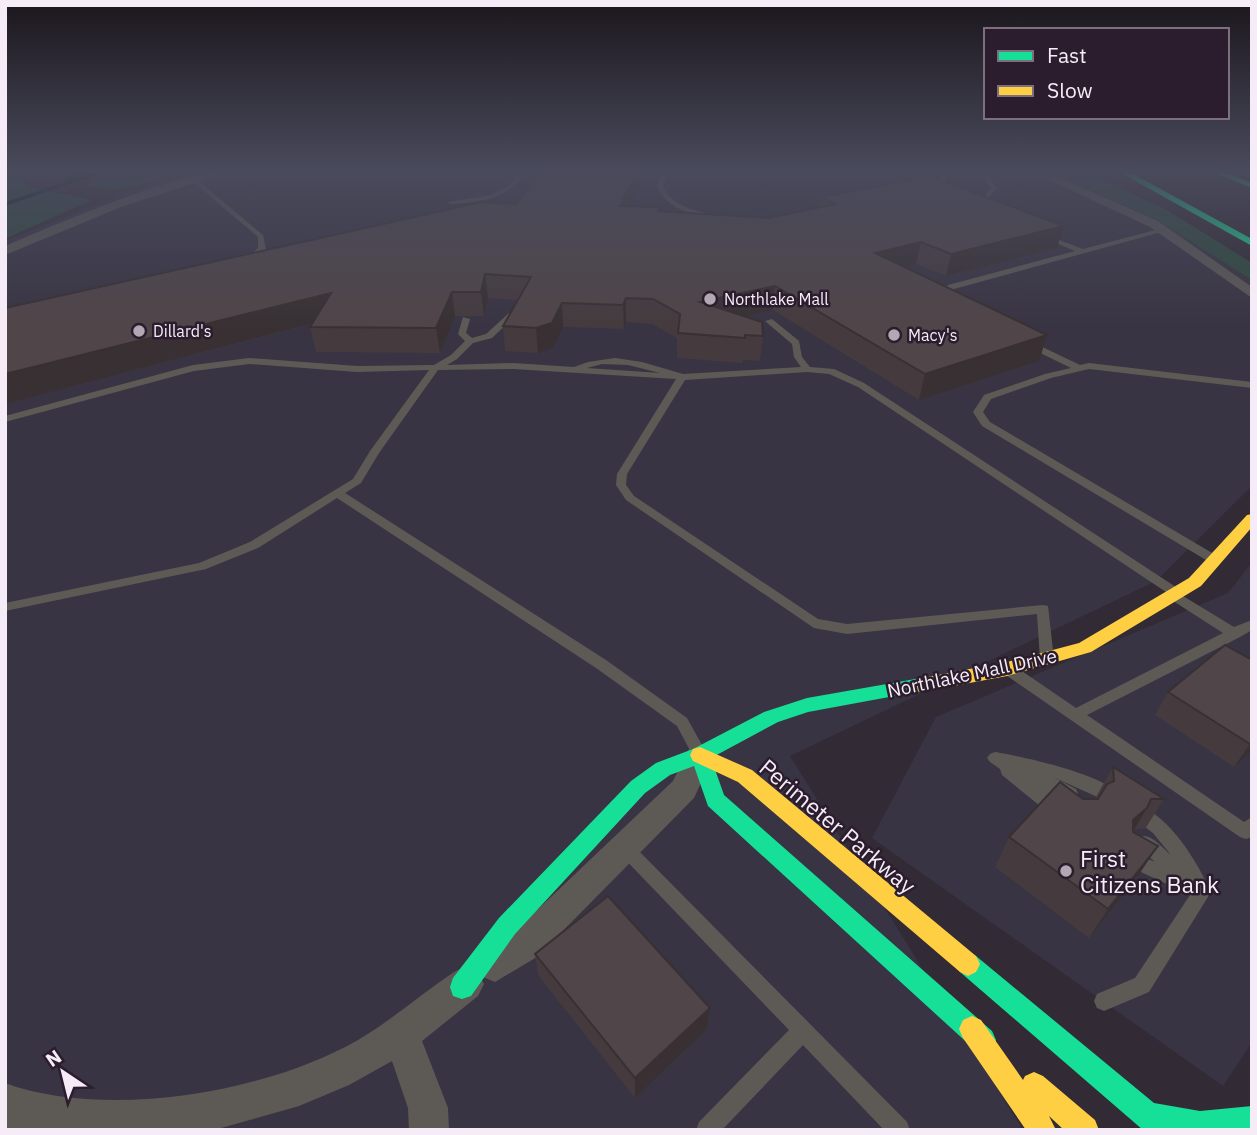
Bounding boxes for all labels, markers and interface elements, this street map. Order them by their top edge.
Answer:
legend [984,28,1229,119]
text: Fast [1047,41,1087,69]
text: Slow [1047,76,1093,104]
place label: Northlake Mall [724,289,829,309]
marker: Northlake Mall [702,291,718,307]
place label: Dillard's [153,321,212,341]
marker: Dillard's [131,323,147,339]
place label: Macy's [908,325,958,345]
marker: Macy's [886,327,902,343]
street label: Northlake Mall Drive [885,643,1059,703]
street label: Perimeter Parkway [754,752,923,901]
place label: First Citizens Bank [1080,843,1219,899]
marker: First Citizens Bank [1058,863,1074,879]
north arrow [28,1037,98,1107]
text: N [41,1044,66,1072]

